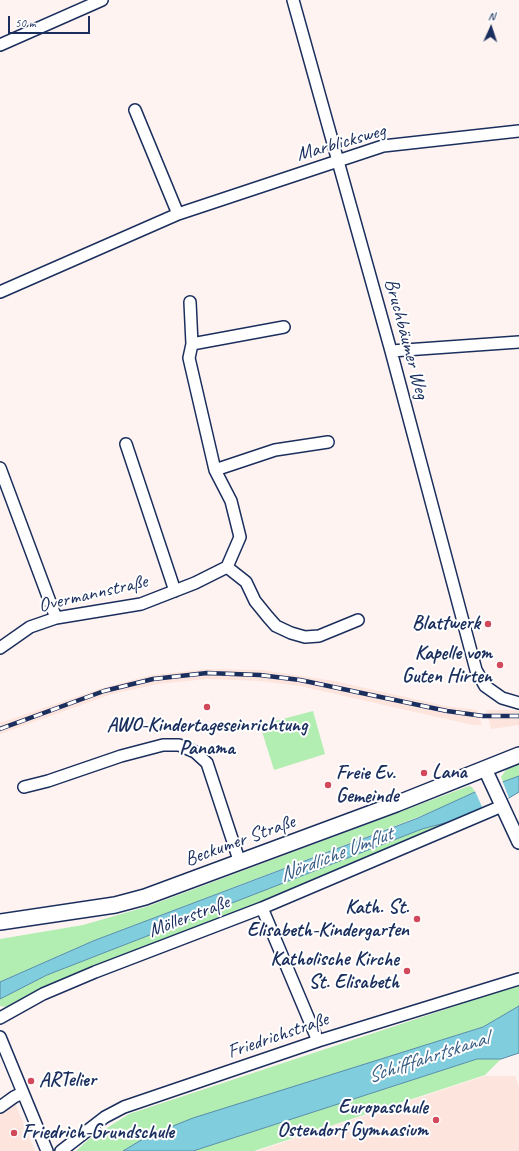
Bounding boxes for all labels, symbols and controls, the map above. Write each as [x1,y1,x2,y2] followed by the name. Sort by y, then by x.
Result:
[10,8,92,34] scale bar
[471,8,511,48] north arrow
[488,9,495,23] text: N
[15,15,35,31] text: 50 m
[294,119,388,167] street label: Marblicksweg
[378,276,434,402] street label: Bruchbäumer Weg
[36,570,150,618] street label: Overmannstraße
[412,612,480,636] place label: Blattwerk
[483,619,493,629] marker: Blattwerk
[402,642,492,689] place label: Kapelle vom Guten Hirten
[495,660,505,670] marker: Kapelle vom Guten Hirten
[202,702,212,712] marker: AWO-Kindertageseinrichtung Panama
[107,714,307,761] place label: AWO-Kindertageseinrichtung Panama
[432,761,467,785] place label: Lana
[336,762,398,809] place label: Freie Ev. Gemeinde
[419,768,429,778] marker: Lana
[323,780,333,790] marker: Freie Ev. Gemeinde
[182,810,298,872] street label: Beckumer Straße
[276,822,396,888] water label: Nördliche Umflut
[145,891,233,943] street label: Möllerstraße
[247,896,409,943] place label: Kath. St. Elisabeth-Kindergarten
[412,914,422,924] marker: Kath. St. Elisabeth-Kindergarten
[271,948,399,995] place label: Katholische Kirche St. Elisabeth
[402,966,412,976] marker: Katholische Kirche St. Elisabeth
[224,1008,332,1064] street label: Friedrichstraße
[364,1027,492,1089] water label: Schifffahrtskanal
[39,1069,96,1093] place label: ARTelier
[26,1076,36,1086] marker: ARTelier
[277,1096,428,1143] place label: Europaschule Ostendorf Gymnasium
[431,1115,441,1125] marker: Europaschule Ostendorf Gymnasium
[22,1121,174,1145] place label: Friedrich-Grundschule
[9,1128,19,1138] marker: Friedrich-Grundschule

